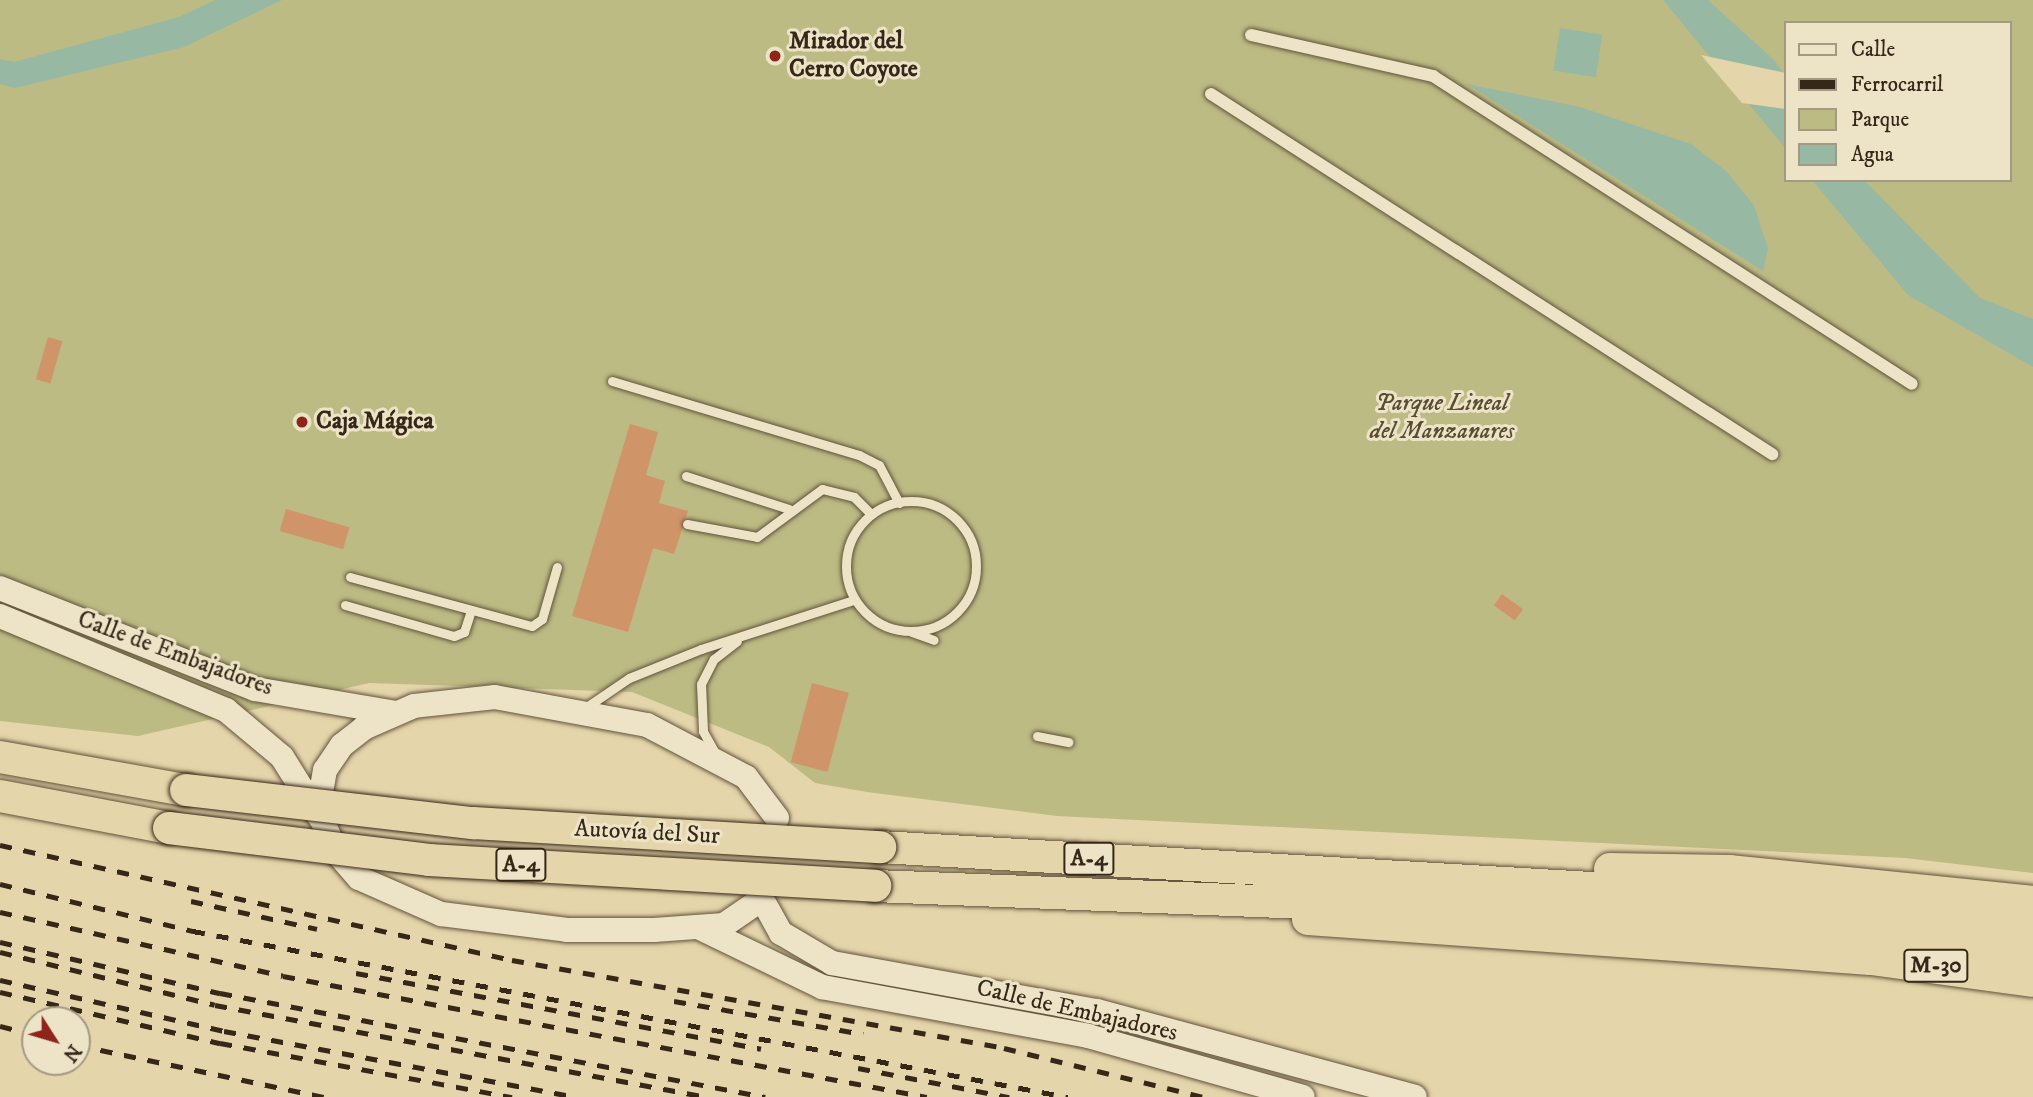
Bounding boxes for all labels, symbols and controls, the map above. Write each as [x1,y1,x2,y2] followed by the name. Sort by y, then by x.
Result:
[1784,21,2012,182] legend
[789,28,918,84] place label: Mirador del Cerro Coyote
[1851,37,1895,63] text: Calle
[767,48,783,64] marker: Mirador del Cerro Coyote
[1851,72,1943,98] text: Ferrocarril
[1851,107,1909,133] text: Parque
[1851,142,1894,168] text: Agua
[1370,390,1514,446] park label: Parque Lineal del Manzanares
[316,408,434,436] place label: Caja Mágica
[294,414,310,430] marker: Caja Mágica
[74,605,276,703] street label: Calle de Embajadores
[573,815,721,851] street label: Autovía del Sur
[1063,839,1115,878] road number: A-4
[495,846,547,884] road number: A-4
[1903,946,1969,986] road number: M-30
[974,974,1180,1048] street label: Calle de Embajadores
[21,1006,91,1076] north arrow
[58,1040,85,1066] text: N

